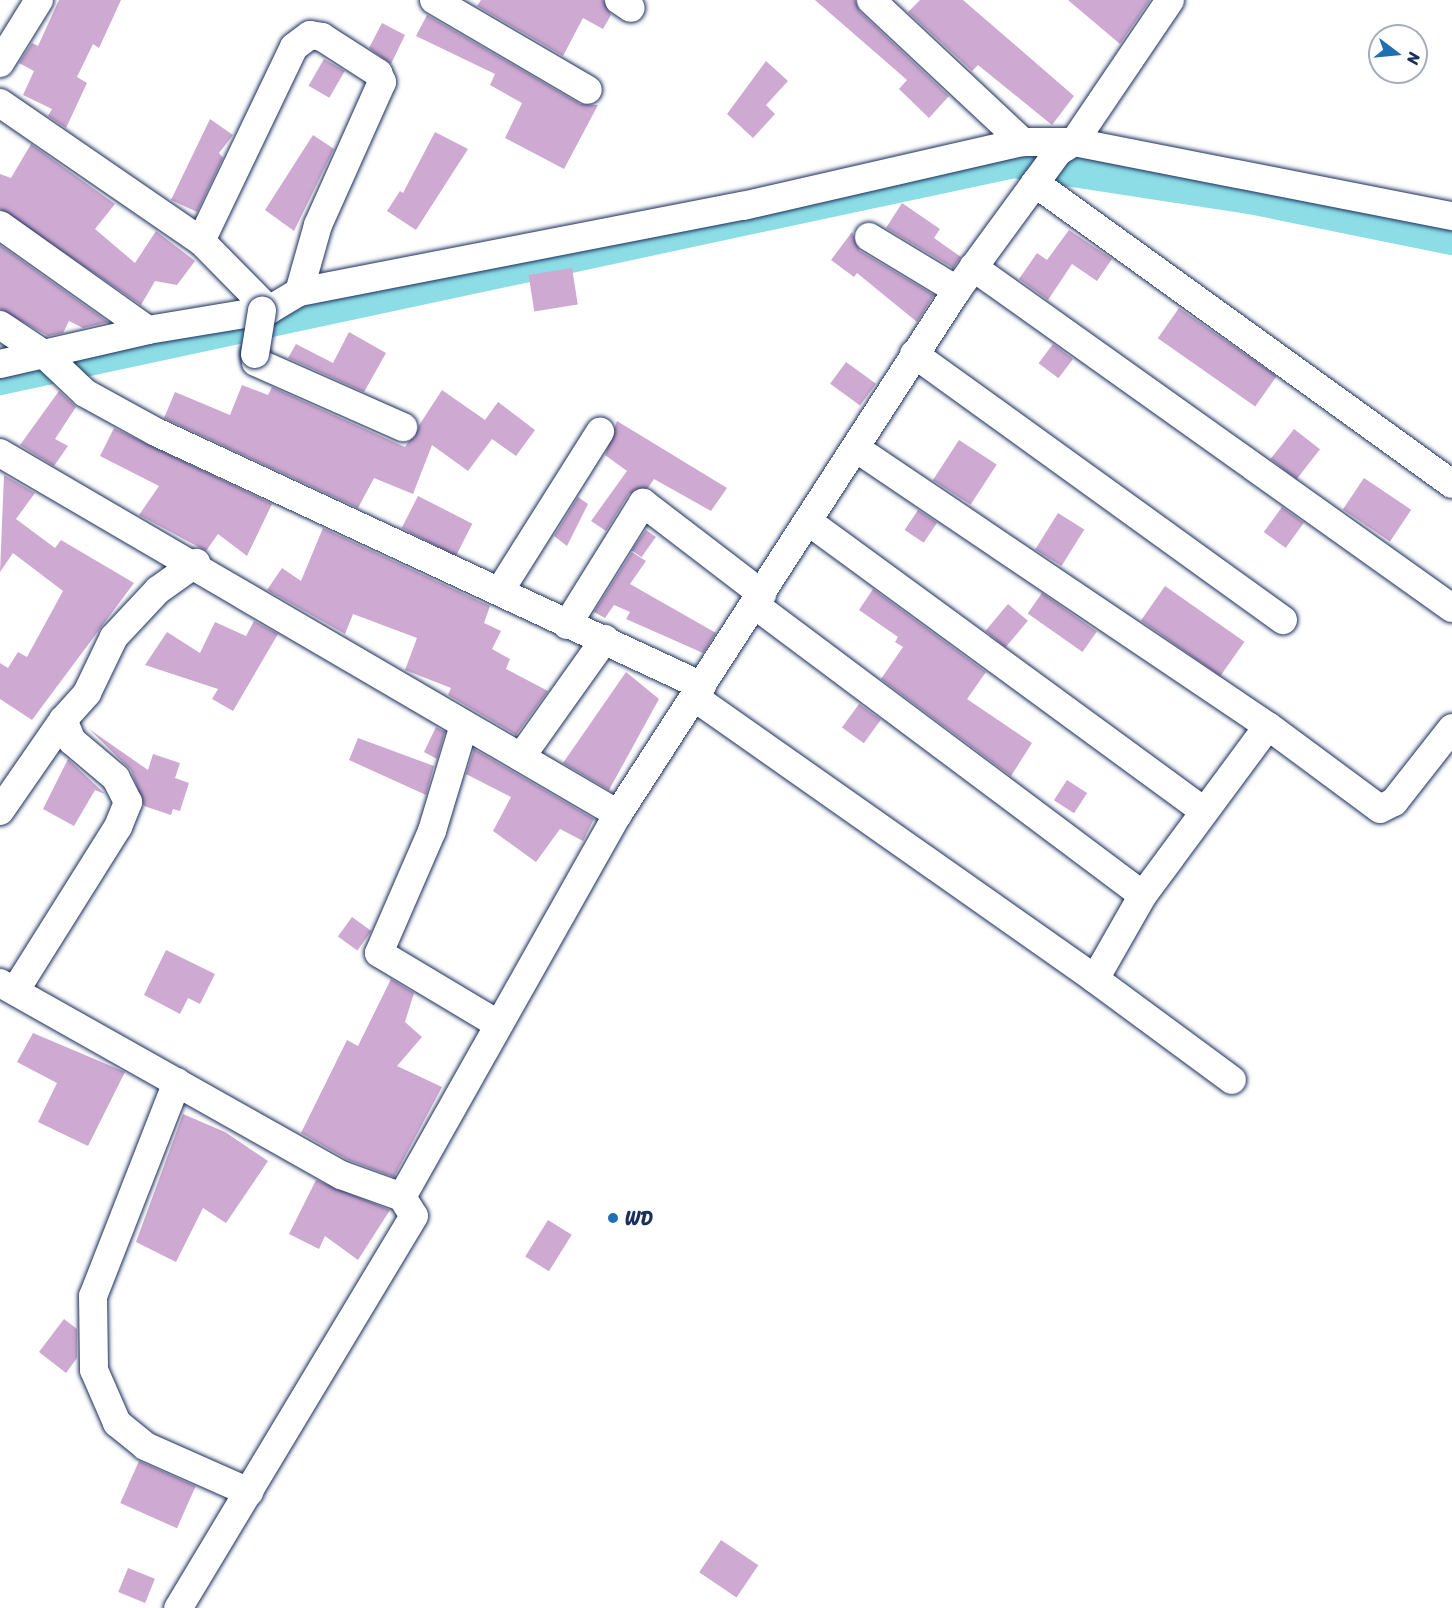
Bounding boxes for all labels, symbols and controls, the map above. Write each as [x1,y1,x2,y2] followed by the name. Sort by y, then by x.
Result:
[1368,24,1428,84] north arrow
[1398,49,1429,68] text: N
[625,1206,652,1230] place label: WD
[606,1211,620,1225] marker: WD

